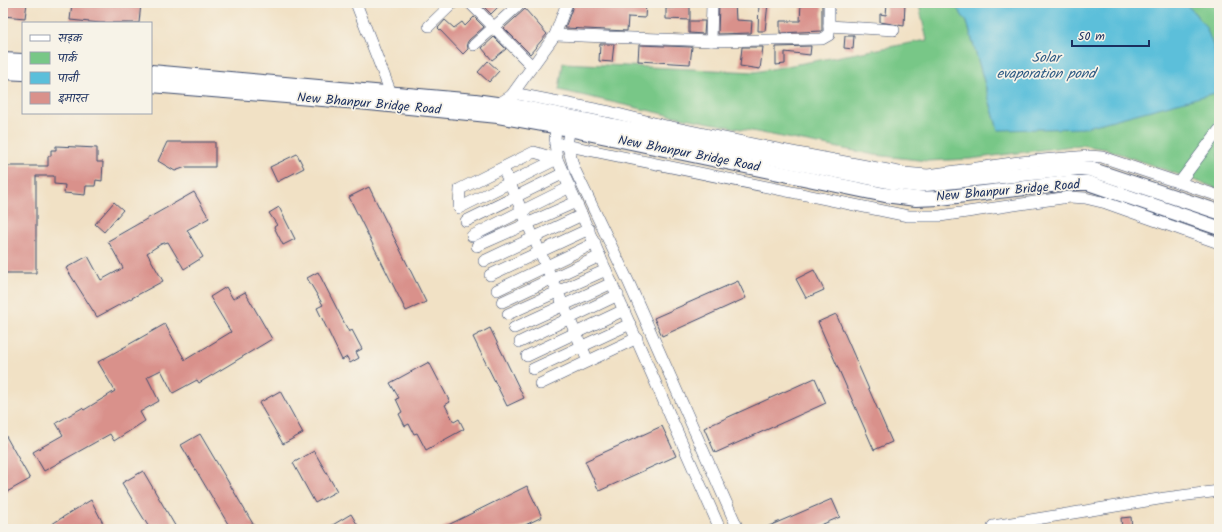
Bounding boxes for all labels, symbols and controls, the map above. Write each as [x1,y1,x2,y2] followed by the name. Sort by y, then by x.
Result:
[22,22,152,114] legend
[1072,22,1149,48] scale bar
[1078,27,1105,46] text: 50 m
[58,29,84,48] text: सड़क
[997,47,1098,85] water label: Solar evaporation pond
[57,49,79,68] text: पार्क
[57,69,81,88] text: पानी
[296,87,442,121] street label: New Bhanpur Bridge Road
[58,89,90,108] text: इमारत
[616,130,762,178] street label: New Bhanpur Bridge Road
[935,174,1081,208] street label: New Bhanpur Bridge Road

